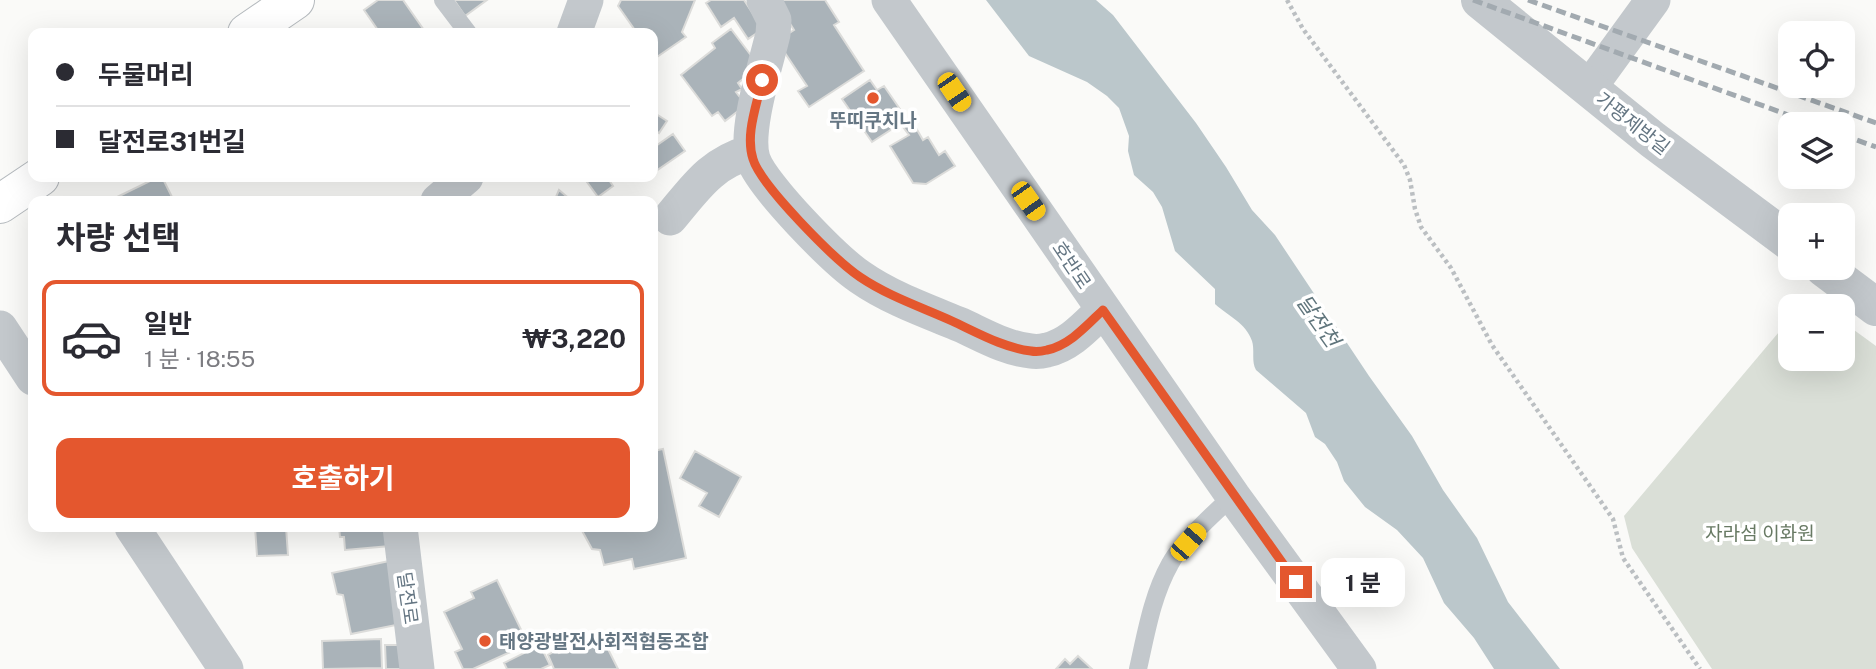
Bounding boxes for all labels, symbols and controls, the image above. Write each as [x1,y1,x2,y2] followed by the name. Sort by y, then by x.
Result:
[1778,21,1855,371] map controls
[1778,21,1855,98] button: locate
[98,59,194,90] text: 두물머리
[746,64,778,96] route start
[934,69,975,115] car
[1592,87,1674,159] street label: 가평제방길
[865,90,881,106] marker: 뚜띠쿠치나
[829,109,917,131] place label: 뚜띠쿠치나
[1778,112,1855,189] button: layers
[98,126,246,157] text: 달전로31번길
[1008,178,1049,224] car
[1778,203,1855,280] button: +
[56,219,181,256] text: 차량 선택
[1048,237,1096,293] street label: 호반로
[1292,290,1347,354] water label: 달전천
[1778,294,1855,371] button: −
[60,307,123,370] icon: car
[144,308,192,339] text: 일반
[522,323,626,354] text: ₩3,220
[144,345,255,372] text: 1 분 · 18:55
[56,438,630,518] button: 호출하기
[1167,519,1210,565] car
[1705,522,1815,544] park label: 자라섬 이화원
[1320,558,1404,606] callout: 1 분
[1280,566,1312,598] route end
[1345,569,1381,596] text: 1 분
[393,570,423,626] street label: 달전로
[499,630,709,652] place label: 태양광발전사회적협동조합
[477,633,493,649] marker: 태양광발전사회적협동조합

